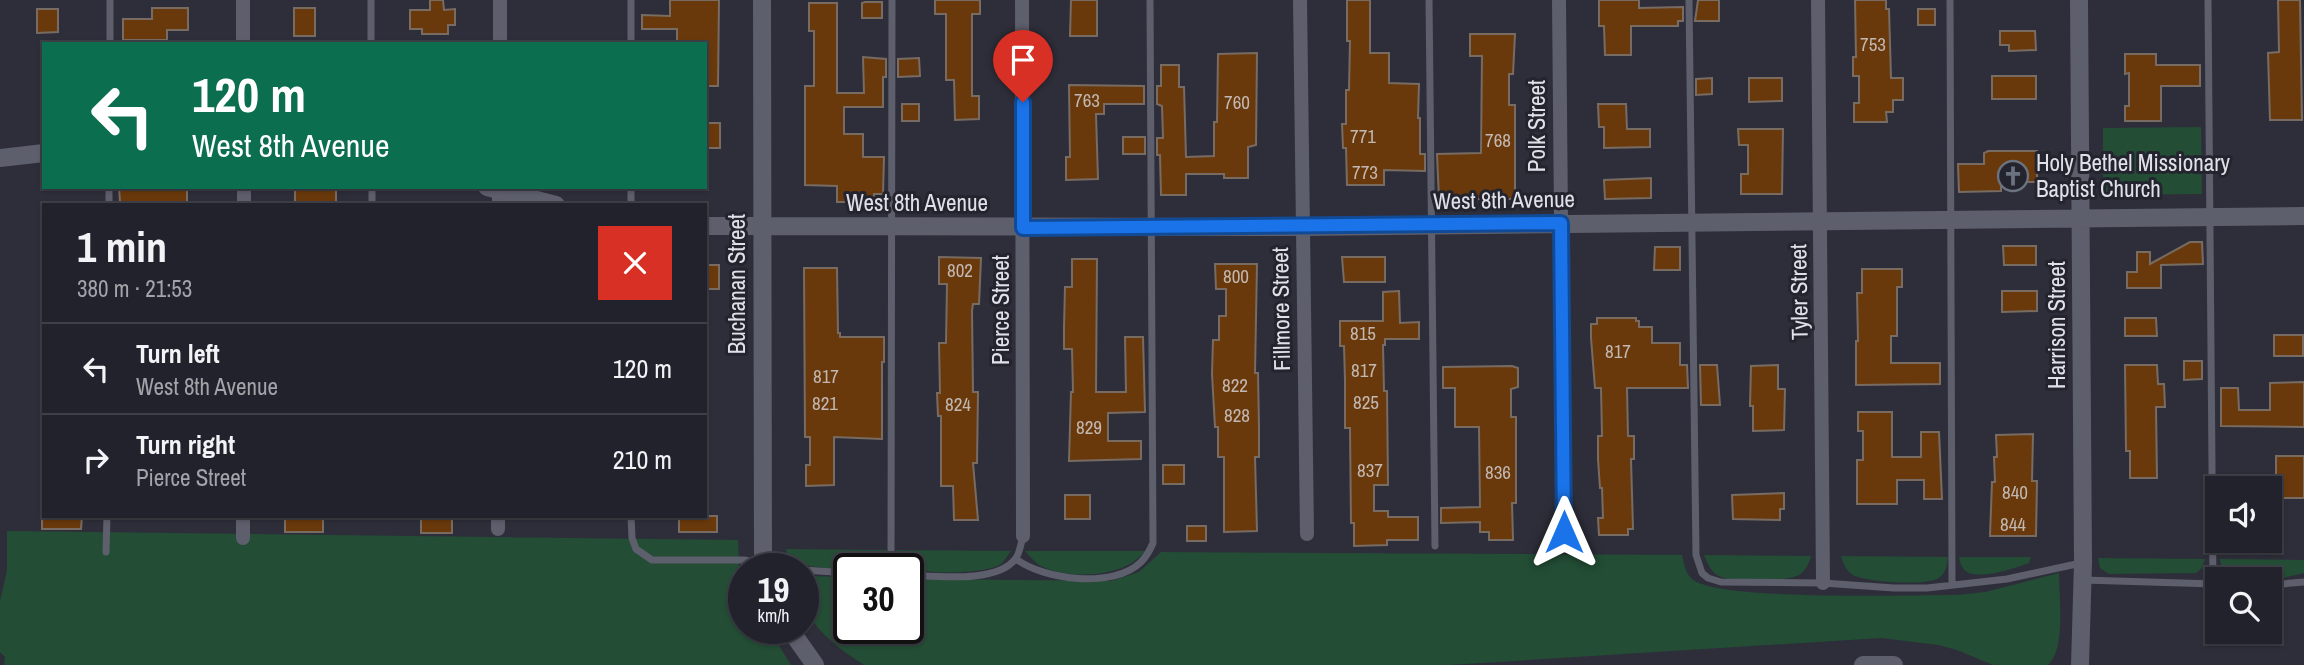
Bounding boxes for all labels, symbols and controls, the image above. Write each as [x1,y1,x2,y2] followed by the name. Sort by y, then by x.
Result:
[993,30,1053,102] pin
[1860,31,1886,57] house number: 753
[1004,41,1042,79] icon: arrive
[192,61,306,127] text: 120 m
[77,70,168,161] icon: left
[1521,80,1552,172] street label: Polk Street
[1074,87,1100,113] house number: 763
[1224,89,1250,115] house number: 760
[1350,123,1376,149] house number: 771
[192,124,390,167] text: West 8th Avenue
[1485,127,1511,153] house number: 768
[2036,147,2230,204] place label: Holy Bethel Missionary Baptist Church
[1352,159,1378,185] house number: 773
[1996,159,2030,193] church icon: Holy Bethel Missionary Baptist Church
[1433,183,1575,216] street label: West 8th Avenue
[846,187,988,218] street label: West 8th Avenue
[721,214,752,354] street label: Buchanan Street
[77,219,167,275] text: 1 min
[598,226,672,300] button: close
[1782,244,1815,340] street label: Tyler Street
[1264,247,1297,371] street label: Fillmore Street
[985,255,1016,365] street label: Pierce Street
[947,257,973,283] house number: 802
[2041,261,2072,389] street label: Harrison Street
[1223,263,1249,289] house number: 800
[77,273,192,304] text: 380 m · 21:53
[1350,320,1376,346] house number: 815
[136,336,220,371] text: Turn left
[1605,338,1631,364] house number: 817
[77,350,115,388] icon: left
[613,351,672,386] text: 120 m
[1351,357,1377,383] house number: 817
[813,363,839,389] house number: 817
[136,371,278,402] text: West 8th Avenue
[1222,372,1248,398] house number: 822
[1353,389,1379,415] house number: 825
[812,390,838,416] house number: 821
[945,391,971,417] house number: 824
[1224,402,1250,428] house number: 828
[1076,414,1102,440] house number: 829
[136,427,235,462] text: Turn right
[77,441,115,479] icon: right
[613,442,672,477] text: 210 m
[1357,457,1383,483] house number: 837
[1485,459,1511,485] house number: 836
[136,462,246,493] text: Pierce Street
[2205,476,2282,644] map controls
[2205,476,2282,553] button: sound
[2002,479,2028,505] house number: 840
[1527,495,1601,569] position arrow
[2000,511,2026,537] house number: 844
[833,553,924,644] speed limit sign: 30
[758,566,789,613] text: 19
[2205,567,2282,644] button: search
[758,603,790,628] text: km/h

